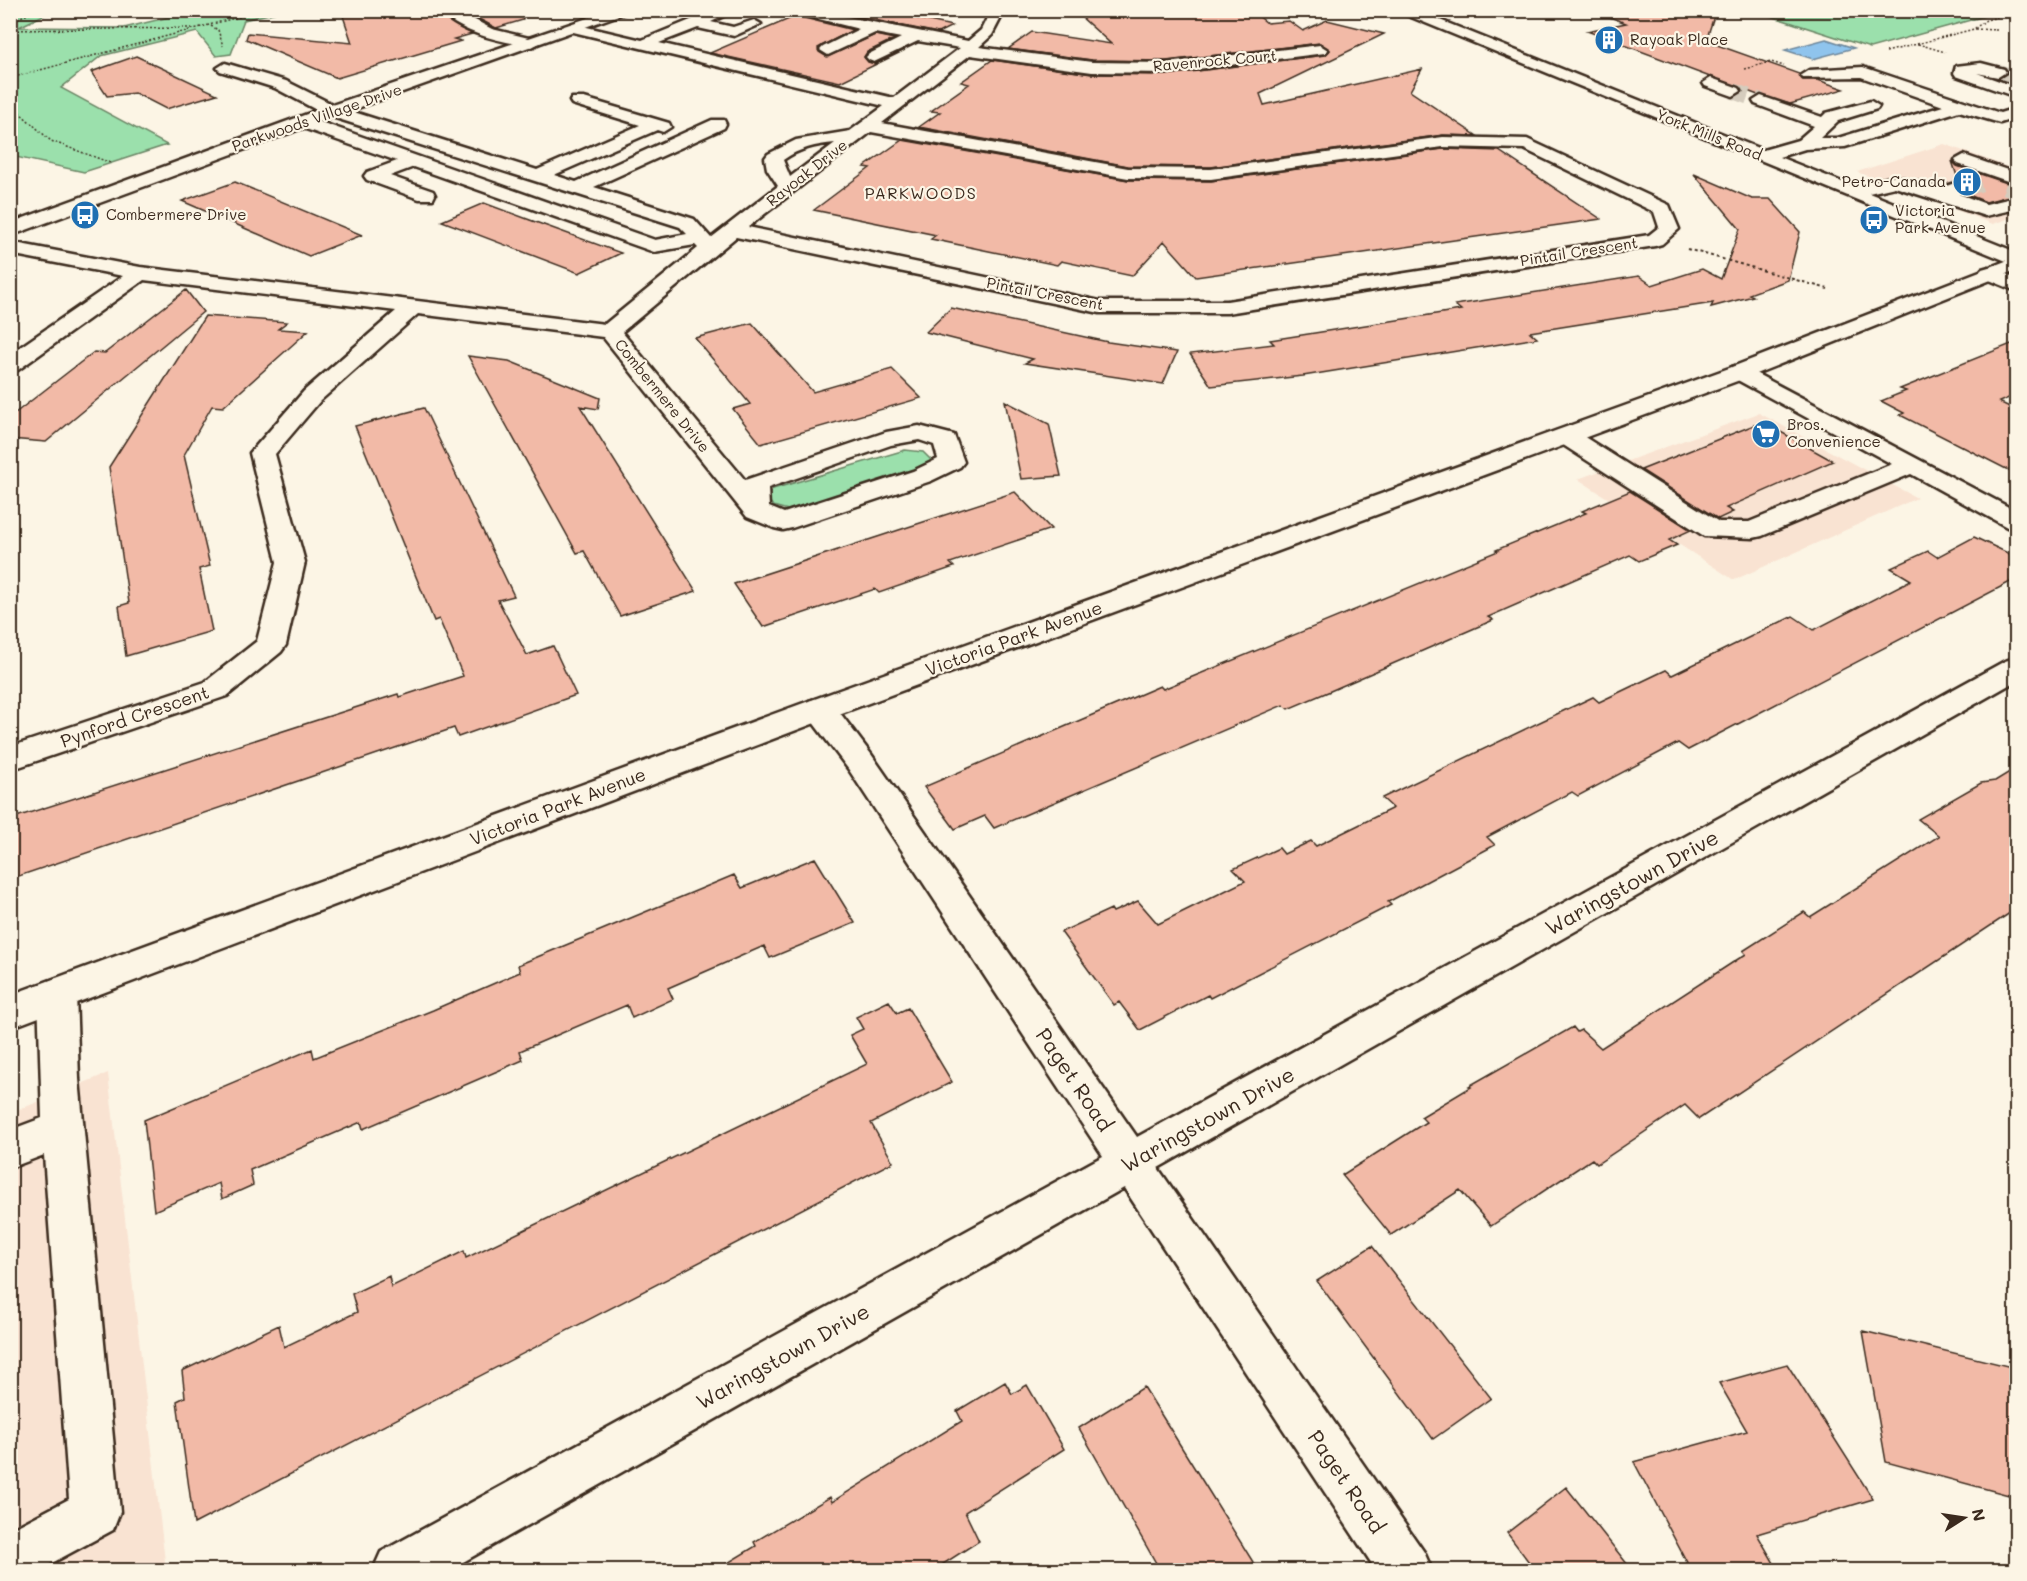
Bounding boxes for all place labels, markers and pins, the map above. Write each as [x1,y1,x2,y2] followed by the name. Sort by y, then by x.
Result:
[1593,24,1625,56] building icon: Rayoak Place
[1630,29,1728,49] place label: Rayoak Place
[1951,166,1983,198] building icon: Petro-Canada
[1842,171,1946,191] place label: Petro-Canada
[69,199,101,231] bus stop icon: Combermere Drive
[1895,200,1986,237] place label: Victoria Park Avenue
[106,204,246,224] place label: Combermere Drive
[1858,204,1890,236] bus stop icon: Victoria Park Avenue
[1787,414,1881,451] place label: Bros. Convenience
[1750,418,1782,450] supermarket icon: Bros. Convenience

